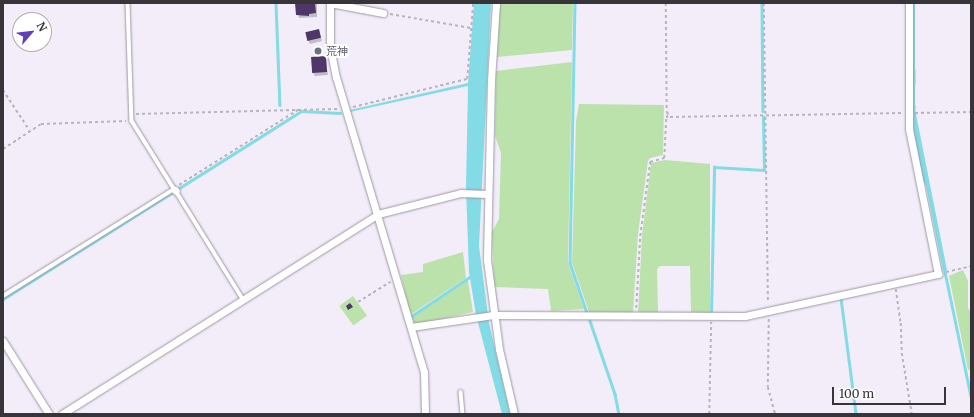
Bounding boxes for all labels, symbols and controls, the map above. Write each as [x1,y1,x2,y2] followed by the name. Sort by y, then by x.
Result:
[12,12,52,52] north arrow
[33,20,50,34] text: N
[326,44,348,58] place label: 荒神
[313,46,323,56] marker: 荒神
[834,379,948,405] scale bar
[839,386,874,401] text: 100 m

